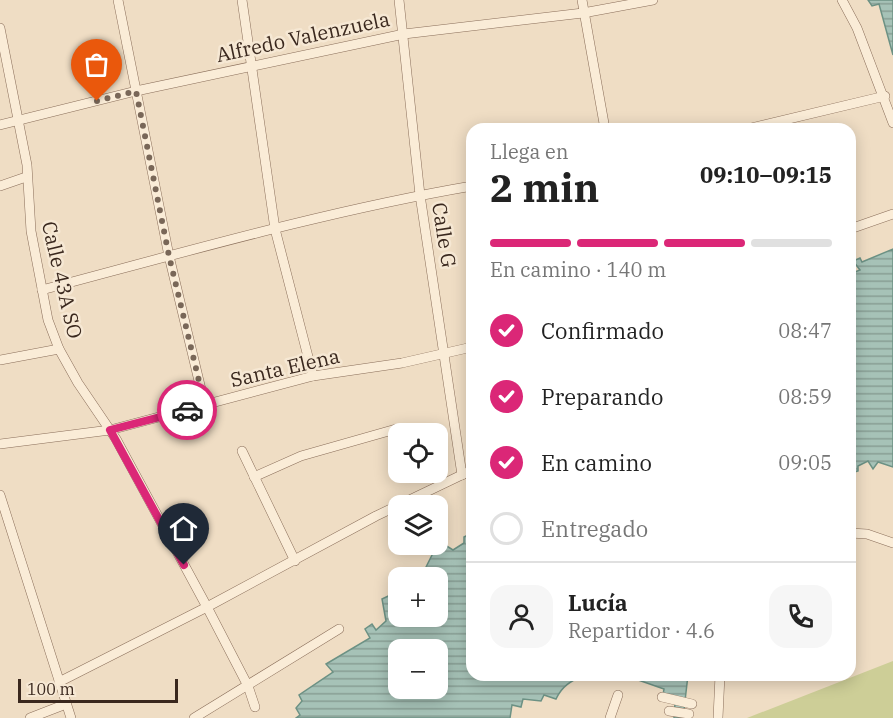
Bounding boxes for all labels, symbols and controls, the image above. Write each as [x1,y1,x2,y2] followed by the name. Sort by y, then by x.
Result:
[214,5,392,68] street label: Alfredo Valenzuela
[71,39,122,101] pin
[80,48,113,81] icon: bag
[490,138,568,165] text: Llega en
[700,160,832,189] text: 09:10–09:15
[490,162,599,213] text: 2 min
[426,200,463,269] street label: Calle G
[36,219,89,341] street label: Calle 43A SO
[490,256,666,283] text: En camino · 140 m
[490,314,523,347] icon: check
[541,316,664,345] text: Confirmado
[778,317,832,344] text: 08:47
[228,342,342,393] street label: Santa Elena
[157,380,217,440] courier
[490,380,523,413] icon: check
[541,382,663,411] text: Preparando
[778,383,832,410] text: 08:59
[171,394,204,427] icon: car
[388,423,448,699] map controls
[388,423,448,483] button: locate
[490,446,523,479] icon: check
[541,448,652,477] text: En camino
[778,449,832,476] text: 09:05
[388,495,448,555] button: layers
[158,503,209,565] pin
[167,512,200,545] icon: home
[541,514,648,543] text: Entregado
[388,567,448,627] button: +
[490,585,553,648] button: person
[769,585,832,648] button: phone
[568,588,628,617] text: Lucía
[568,617,715,644] text: Repartidor · 4.6
[388,639,448,699] button: −
[18,676,178,704] scale bar
[27,679,75,699] text: 100 m

